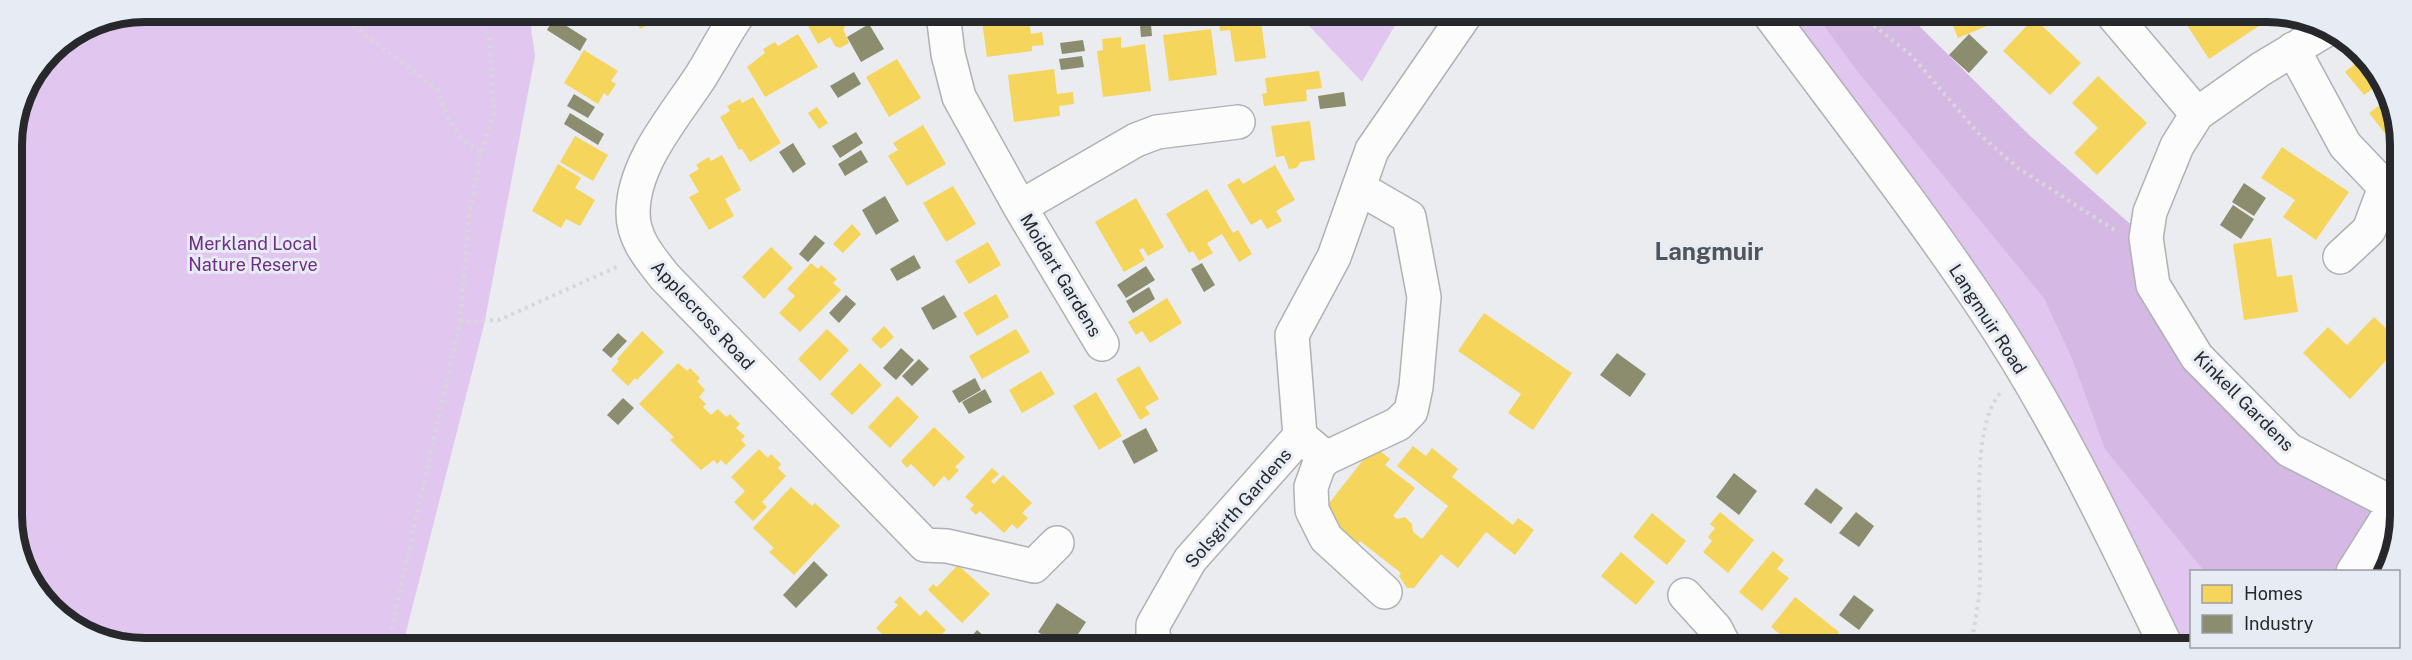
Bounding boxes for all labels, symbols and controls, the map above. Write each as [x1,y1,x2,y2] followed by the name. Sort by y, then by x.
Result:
[1016,210,1106,340] street label: Moidart Gardens
[188,233,318,275] park label: Merkland Local Nature Reserve
[1655,237,1764,265] district label: Langmuir
[647,256,759,374] street label: Applecross Road
[1945,260,2031,378] street label: Langmuir Road
[2190,347,2298,455] street label: Kinkell Gardens
[1180,444,1296,572] street label: Solsgirth Gardens
[2190,570,2400,648] legend
[2244,583,2303,604] text: Homes
[2244,613,2314,634] text: Industry

